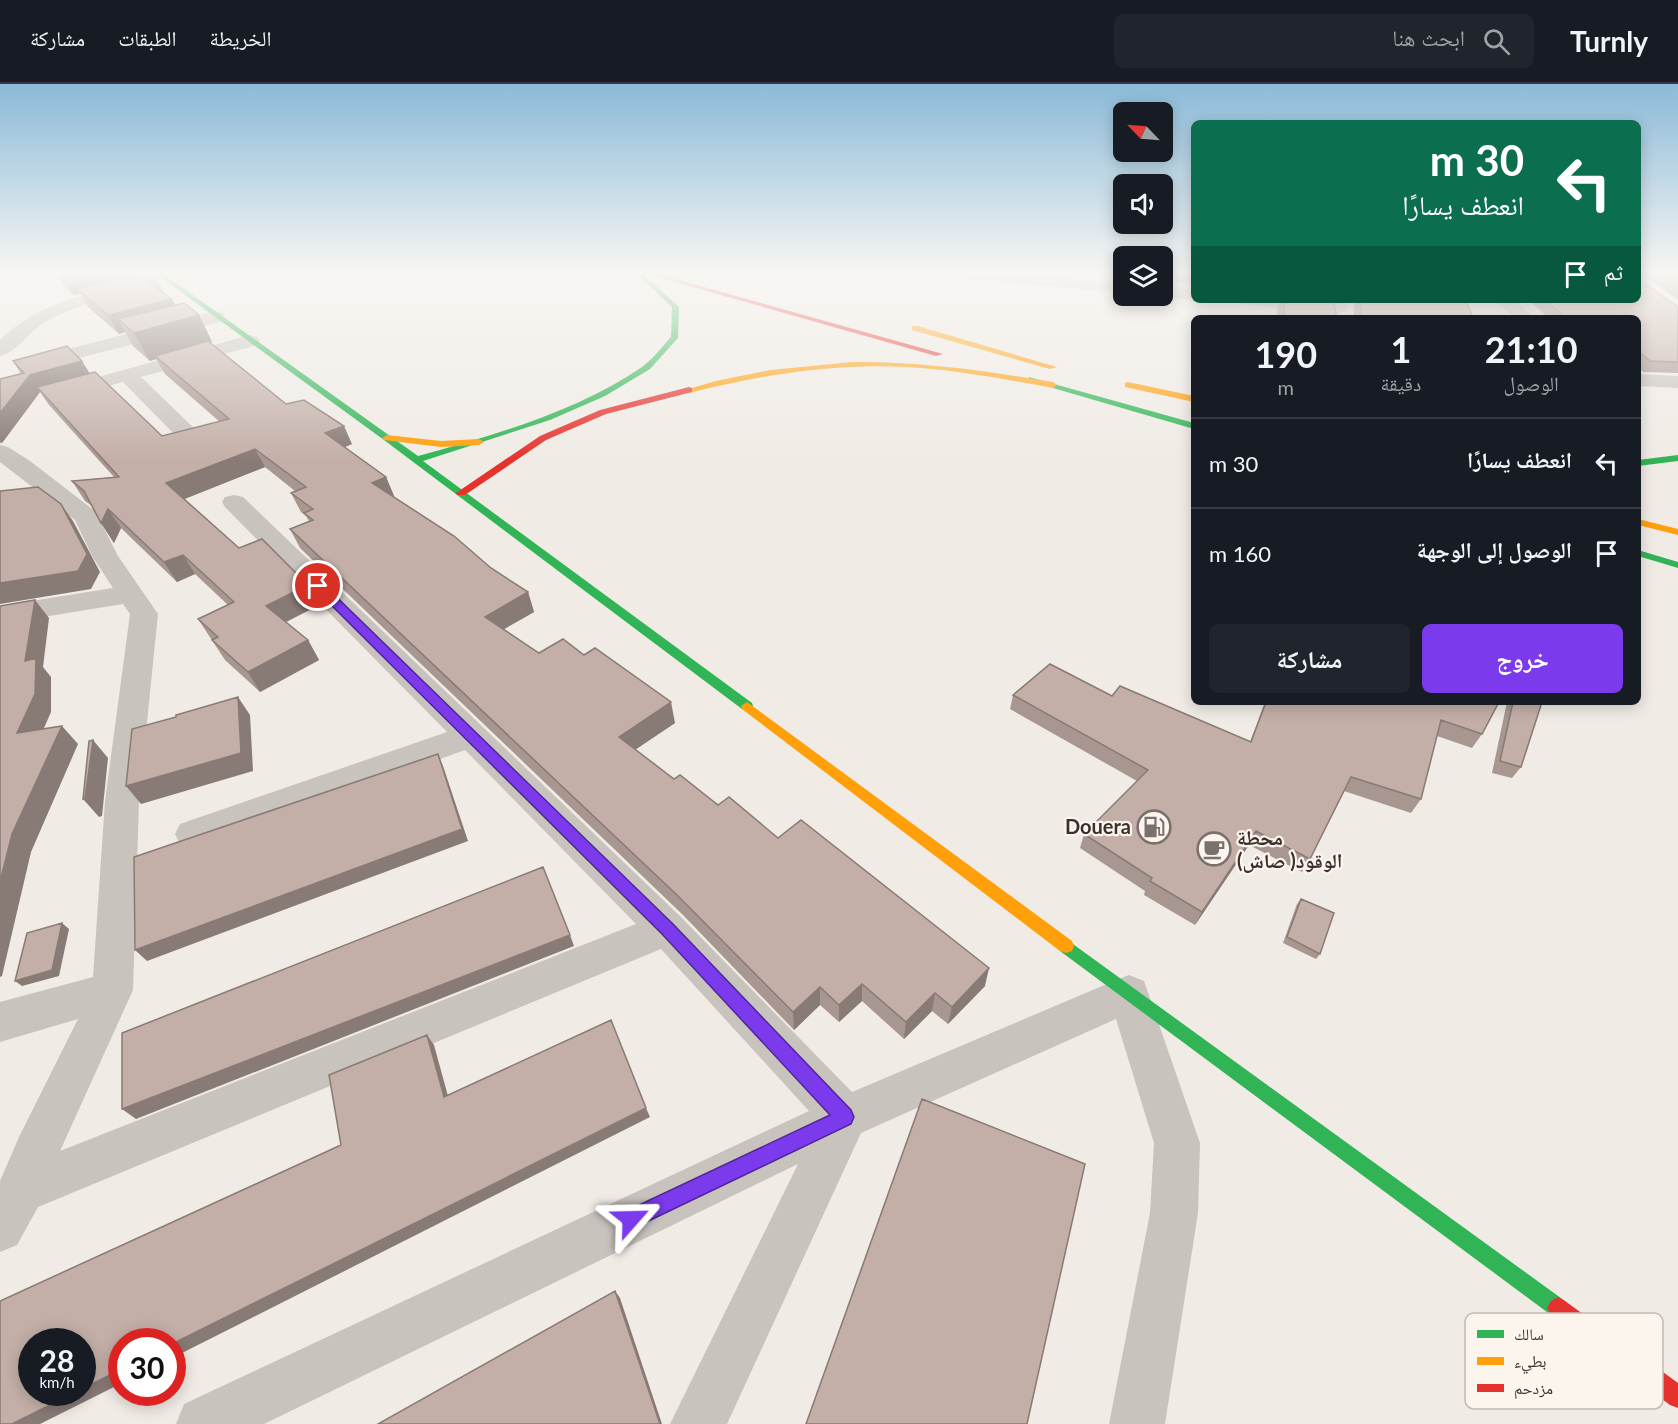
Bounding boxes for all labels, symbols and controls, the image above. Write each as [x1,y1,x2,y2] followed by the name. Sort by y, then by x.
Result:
[1114,14,1534,68] search box
[1392,24,1465,51] text: ابحث هنا
[1570,24,1648,58] text: Turnly
[30,25,85,50] text: مشاركة
[118,25,177,50] text: الطبقات
[210,25,271,50] text: الخريطة
[1480,25,1513,58] icon: search
[1113,102,1173,162] north arrow
[1113,102,1173,306] map controls
[1430,135,1524,185] text: 30 m
[1545,144,1623,222] icon: left
[1113,174,1173,234] button: sound
[1402,188,1524,221] text: انعطف يسارًا
[1113,246,1173,306] button: layers
[1559,258,1592,291] icon: arrive
[1604,258,1623,285] text: ثم
[1390,327,1411,371] text: 1
[1485,327,1578,371] text: 21:10
[1254,332,1317,376] text: 190
[1381,371,1421,395] text: دقيقة
[1503,371,1559,395] text: الوصول
[1278,375,1294,399] text: m
[1467,446,1572,473] text: انعطف يسارًا
[1590,447,1623,480] icon: left
[1209,450,1258,477] text: 30 m
[1417,536,1572,563] text: الوصول إلى الوجهة
[1590,537,1623,570] icon: arrive
[1209,540,1271,567] text: 160 m
[292,560,343,611] pin
[301,569,334,602] icon: arrive
[1209,624,1410,693] button: مشاركة
[1422,624,1623,693] button: خروج
[1136,809,1172,845] fuel station icon: Douera
[1065,814,1131,838] place label: Douera
[1237,825,1343,873] place label: محطة الوقود( صاش)
[1196,831,1232,867] cafe icon: محطة الوقود( صاش)
[599,1187,663,1251] position arrow
[1465,1313,1663,1409] legend
[1514,1324,1544,1343] text: سالك
[108,1328,186,1406] speed limit sign: 30
[40,1342,74,1378] text: 28
[1514,1351,1546,1374] text: بطيء
[39,1373,75,1391] text: km/h
[1514,1378,1553,1399] text: مزدحم

